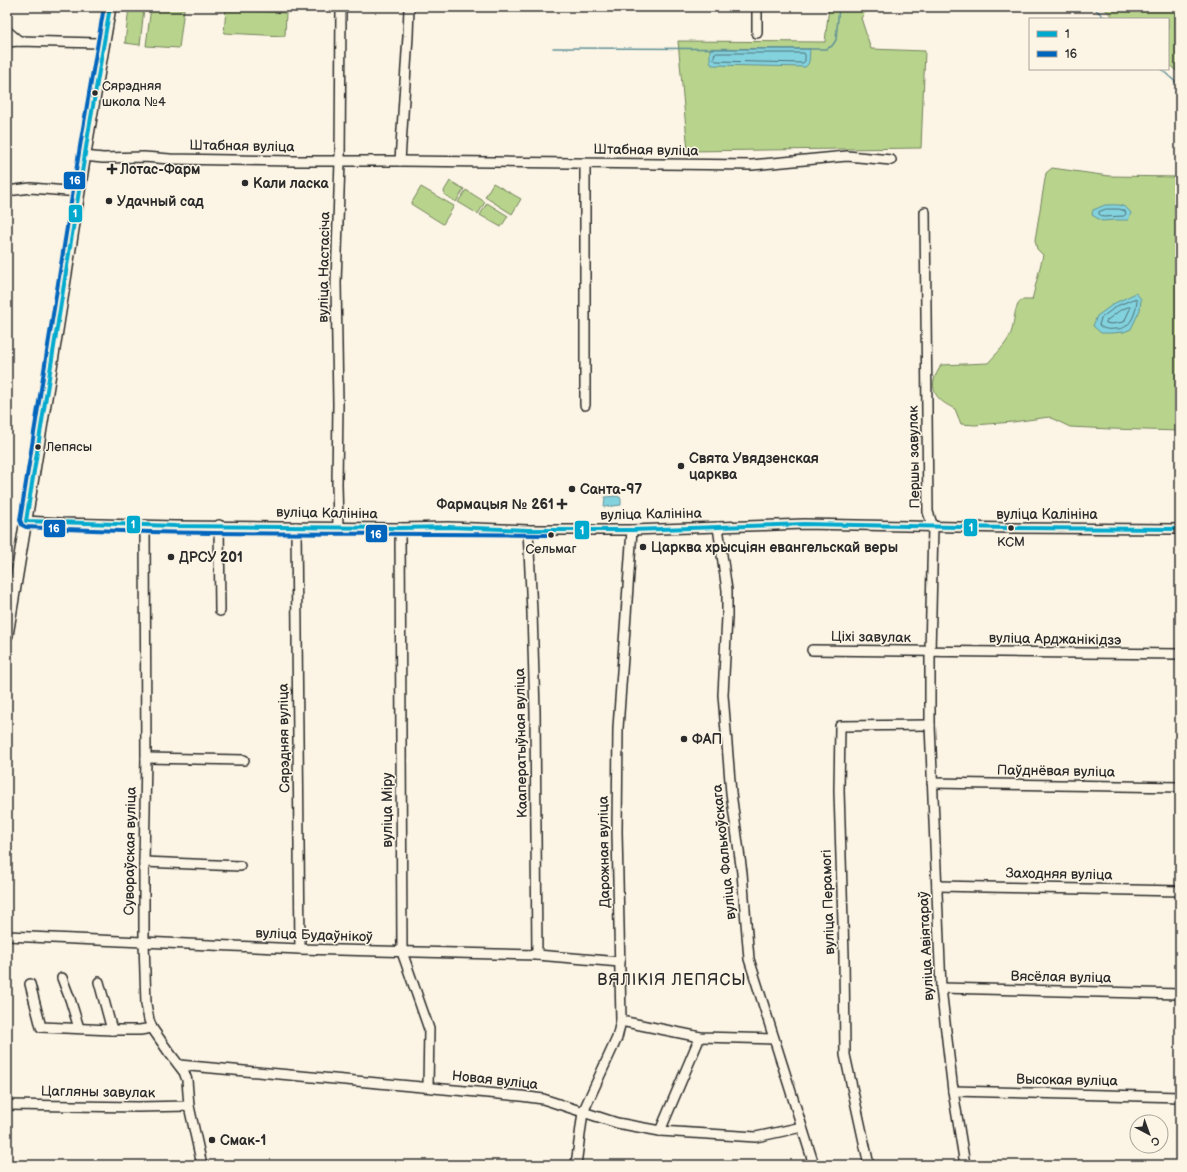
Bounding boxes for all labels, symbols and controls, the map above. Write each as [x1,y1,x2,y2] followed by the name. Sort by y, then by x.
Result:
[1029,18,1169,70] legend
[1065,27,1070,42] text: 1
[1065,47,1077,62] text: 16
[102,78,166,110] place label: Сярэдняя школа №4
[90,88,100,98] marker: Сярэдняя школа №4
[189,137,295,155] street label: Штабная вуліца
[593,141,699,159] street label: Штабная вуліца
[119,161,200,178] place label: Лотас-Фарм
[107,164,117,174] marker: Лотас-Фарм
[63,171,86,190] line badge: 16
[69,174,81,187] text: 16
[253,175,329,192] place label: Кали ласка
[240,178,250,188] marker: Кали ласка
[117,193,204,210] place label: Удачный сад
[104,196,114,206] marker: Удачный сад
[68,204,83,223] line badge: 1
[73,207,77,220] text: 1
[315,210,333,323] street label: вуліца Настасіча
[905,405,923,509] street label: Першы завулак
[45,439,92,455] place label: Лепясы
[33,442,43,452] marker: Лепясы
[689,450,819,483] place label: Свята Увядзенская царква
[676,461,686,471] marker: Свята Увядзенская царква
[580,481,642,498] place label: Санта-97
[567,484,577,494] marker: Санта-97
[436,496,554,513] place label: Фармацыя № 261
[557,499,567,509] marker: Фармацыя № 261
[276,504,379,522] street label: вуліца Калініна
[600,505,703,523] street label: вуліца Калініна
[996,506,1099,523] street label: вуліца Калініна
[126,515,141,534] line badge: 1
[131,518,135,531] text: 1
[963,518,978,537] line badge: 1
[43,519,66,538] line badge: 16
[574,520,590,540] line badge: 1
[969,521,973,534] text: 1
[48,522,60,535] text: 16
[1006,523,1016,533] marker: КСМ
[365,524,388,543] line badge: 16
[580,524,584,537] text: 1
[370,528,382,541] text: 16
[546,530,556,540] marker: Сельмаг
[997,534,1025,550] place label: КСМ
[651,539,898,556] place label: Царква хрысціян евангельскай веры
[525,541,577,557] place label: Сельмаг
[638,542,648,552] marker: Царква хрысціян евангельскай веры
[179,549,243,566] place label: ДРСУ 201
[166,552,176,562] marker: ДРСУ 201
[831,628,912,646] street label: Ціхі завулак
[989,629,1121,649] street label: вуліца Арджанікідзэ
[511,667,531,818] street label: Кааператыўная вуліца
[275,682,293,793] street label: Сярэдняя вуліца
[692,731,722,748] place label: ФАП
[679,734,689,744] marker: ФАП
[997,761,1116,781] street label: Паўднёвая вуліца
[379,772,396,847] street label: вуліца Міру
[708,783,740,921] street label: вуліца Фалькоўскага
[120,786,140,916] street label: Сувораўская вуліца
[595,795,613,908] street label: Дарожная вуліца
[818,849,838,955] street label: вуліца Перамогі
[1005,865,1113,883] street label: Заходняя вуліца
[915,890,937,1001] street label: вуліца Авіятараў
[255,924,373,946] street label: вуліца Будаўнікоў
[1011,968,1112,986] street label: Вясёлая вуліца
[597,971,747,990] district label: ВЯЛІКІЯ ЛЕПЯСЫ
[451,1067,540,1093] street label: Новая вуліца
[1016,1071,1119,1089] street label: Высокая вуліца
[41,1083,156,1102] street label: Цагляны завулак
[1129,1114,1169,1154] north arrow
[220,1132,266,1149] place label: Смак-1
[1148,1134,1162,1149] text: С
[207,1135,217,1145] marker: Смак-1

